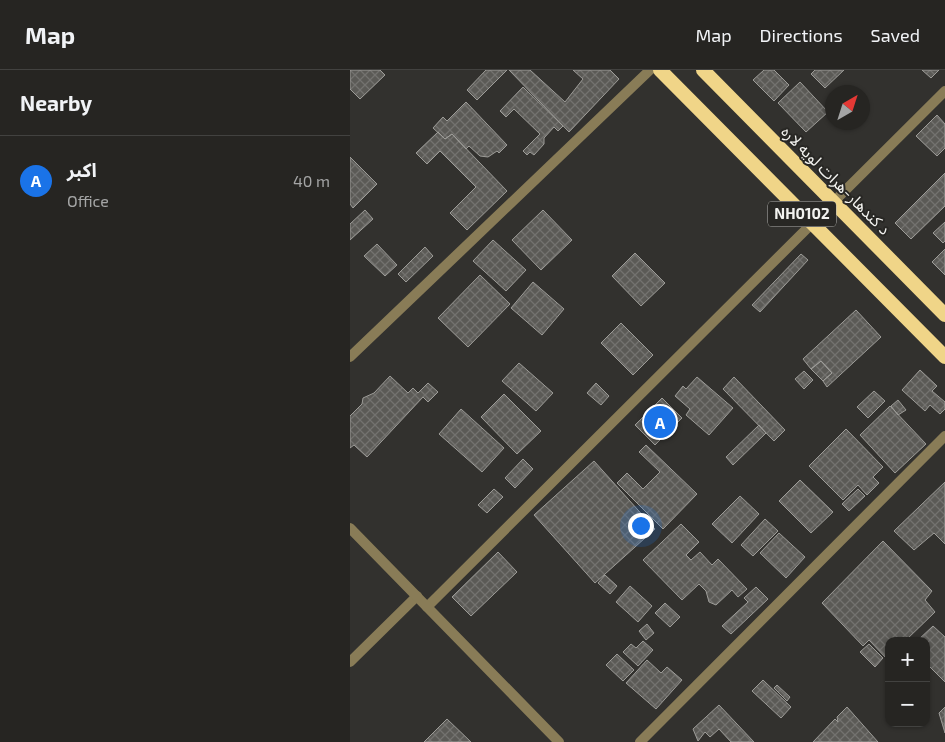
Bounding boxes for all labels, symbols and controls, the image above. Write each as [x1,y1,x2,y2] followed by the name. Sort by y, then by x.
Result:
[25,20,75,49] text: Map
[695,24,732,46] text: Map
[760,24,843,46] text: Directions
[871,24,920,46] text: Saved
[825,85,870,130] north arrow
[20,90,92,115] text: Nearby
[777,121,895,239] street label: د کندهار-هرات لويه لاره
[67,158,97,181] text: اکبر
[31,171,41,190] text: A
[293,171,330,190] text: 40 m
[67,191,109,210] text: Office
[768,202,836,226] road number: NH0102
[644,403,676,441] pin: A
[628,513,654,539] your location
[885,637,930,727] map controls
[885,637,930,682] button: +
[885,682,930,727] button: −

